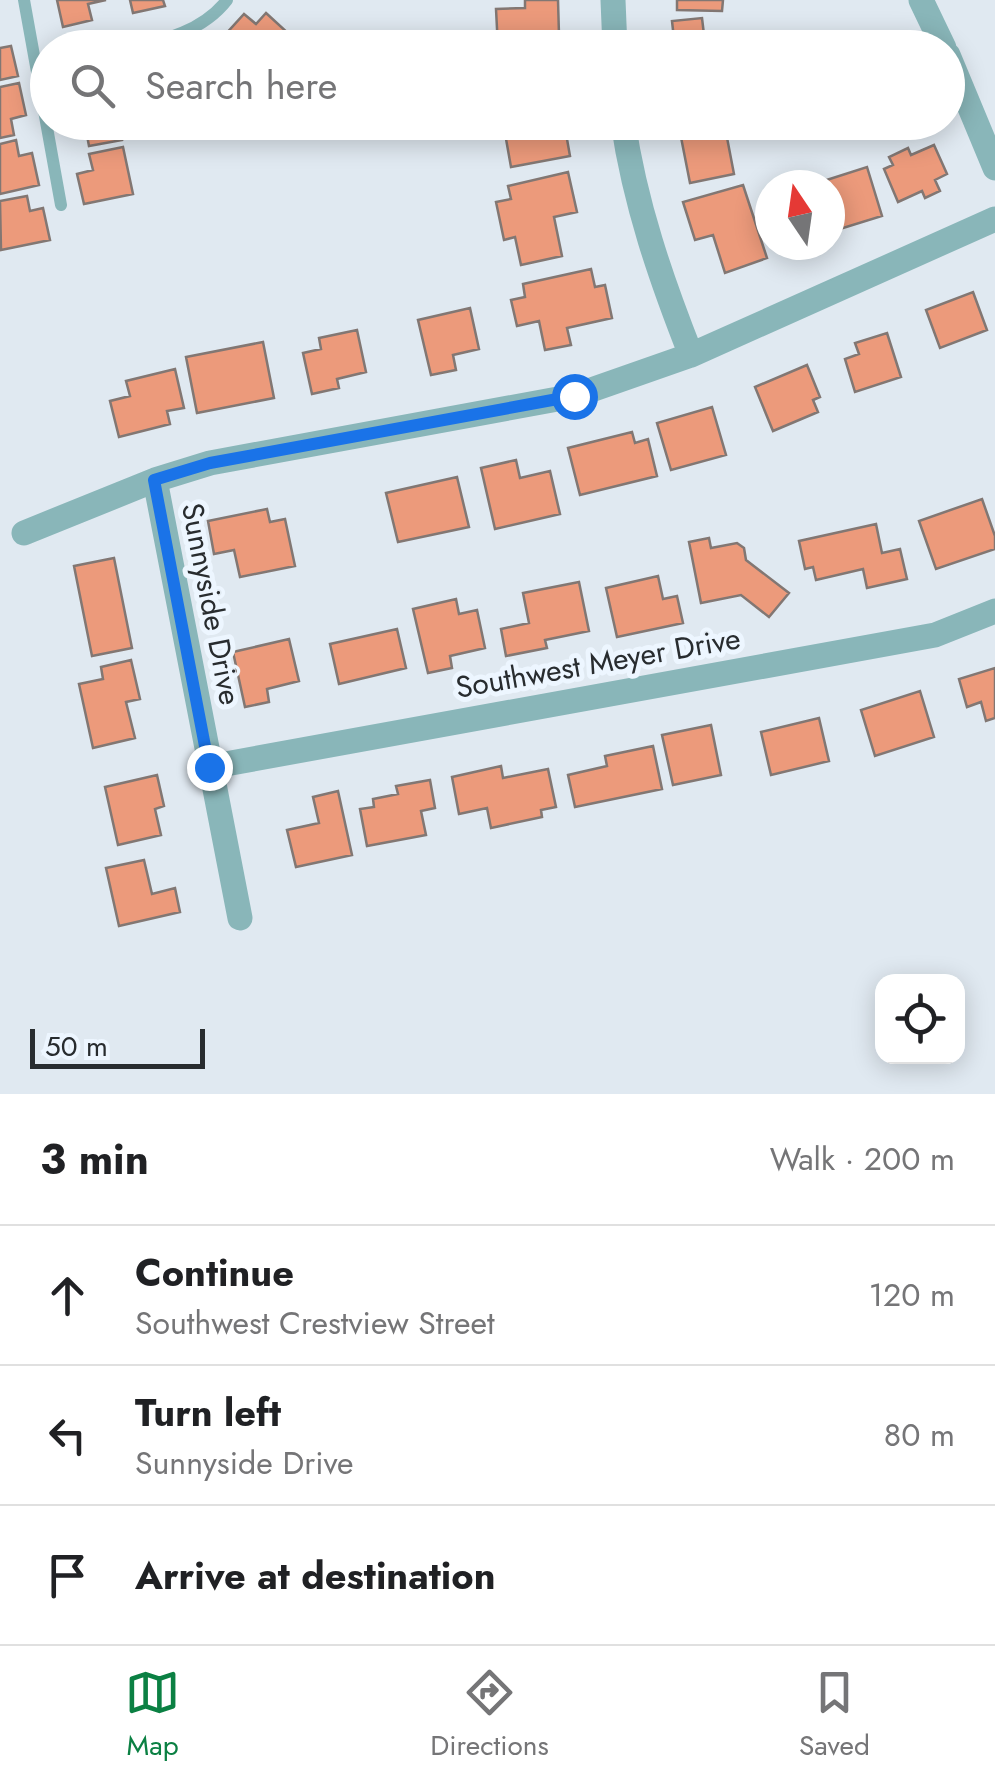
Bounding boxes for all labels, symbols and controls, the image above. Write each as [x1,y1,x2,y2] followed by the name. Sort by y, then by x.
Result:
[30,30,965,140] search box
[65,58,120,113] icon: search
[145,58,337,113] text: Search here
[755,170,845,260] north arrow
[552,374,598,420] route start
[171,499,252,709] street label: Sunnyside Drive
[452,616,744,709] street label: Southwest Meyer Drive
[187,745,233,791] route end
[875,974,965,1064] map controls
[875,974,965,1064] button: locate
[30,1024,205,1068] scale bar
[45,1026,108,1067] text: 50 m
[40,1129,149,1190] text: 3 min
[770,1136,955,1182] text: Walk · 200 m
[135,1245,294,1300] text: Continue
[40,1268,95,1323] icon: ahead
[869,1272,955,1318] text: 120 m
[135,1300,495,1346] text: Southwest Crestview Street
[135,1385,281,1440] text: Turn left
[40,1408,95,1463] icon: left
[884,1412,955,1458] text: 80 m
[135,1440,354,1486] text: Sunnyside Drive
[40,1548,95,1603] icon: arrive
[135,1548,496,1603] text: Arrive at destination
[125,1665,180,1766] tab: Map
[430,1665,549,1766] tab: Directions
[799,1665,870,1766] tab: Saved

